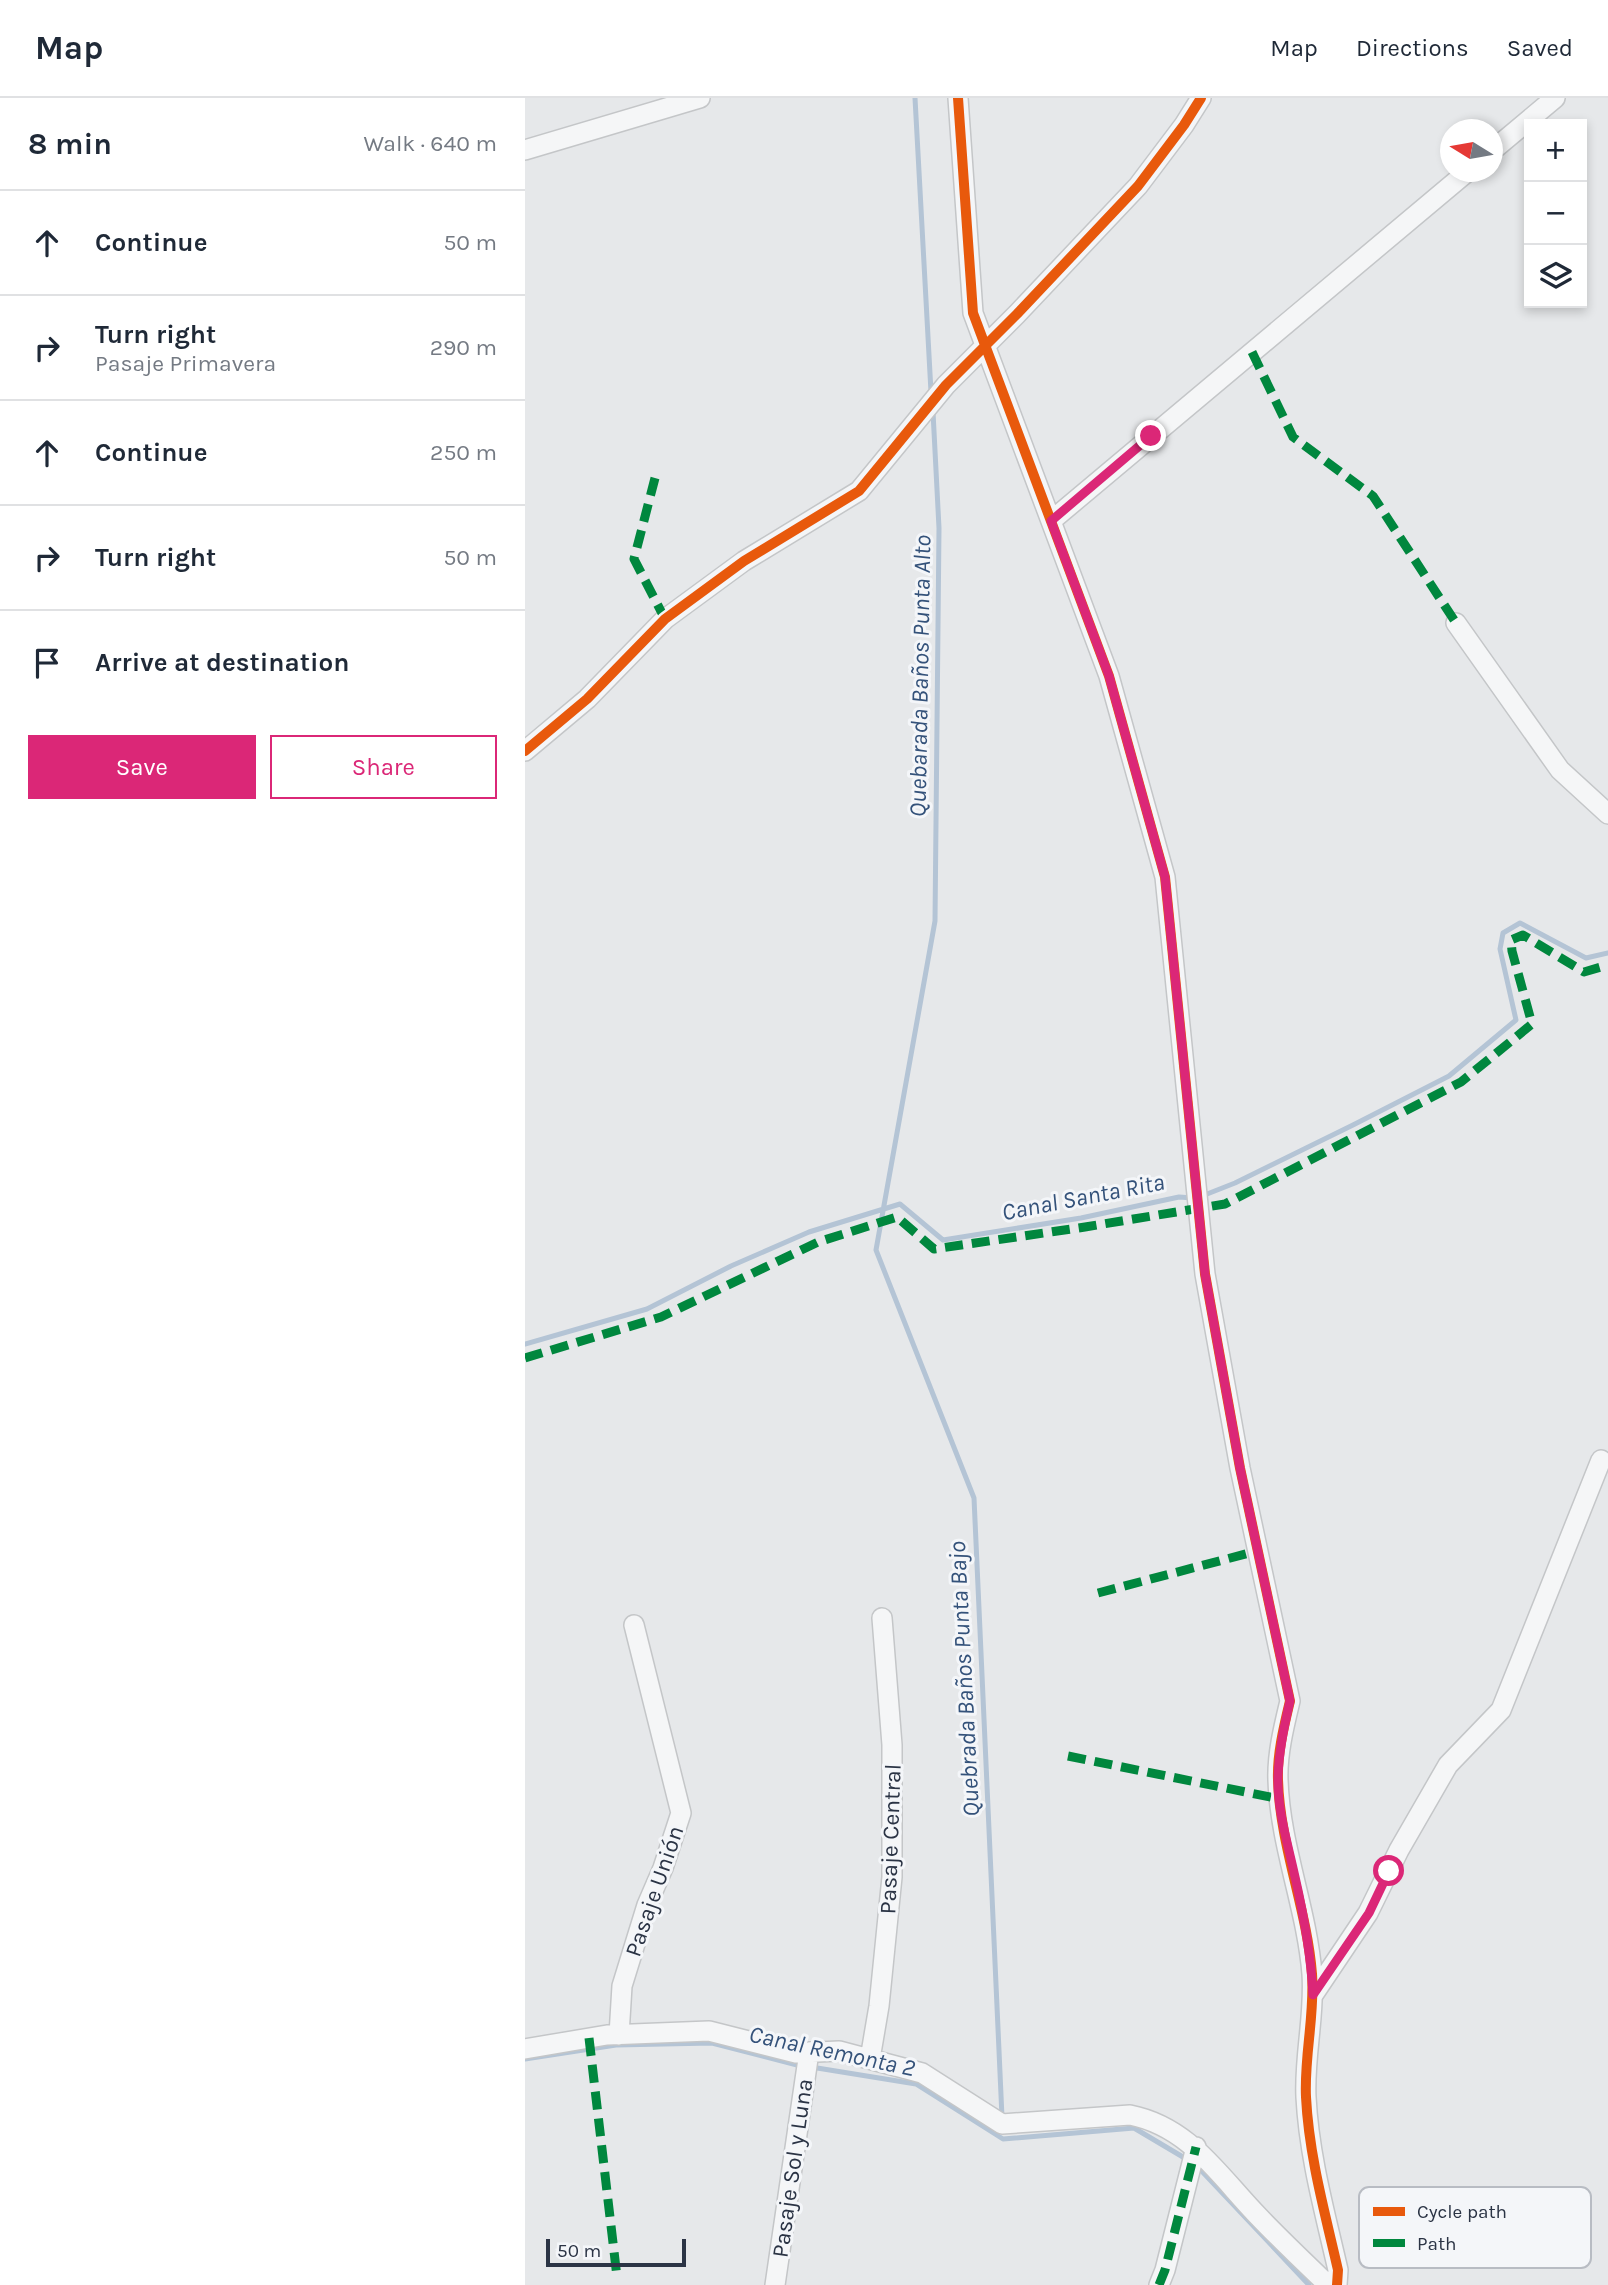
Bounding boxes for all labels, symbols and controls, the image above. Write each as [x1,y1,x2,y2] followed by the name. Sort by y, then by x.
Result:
[35,29,103,67] text: Map
[1270,34,1318,62] text: Map
[1356,34,1469,62] text: Directions
[1507,34,1573,62] text: Saved
[1440,119,1503,182] north arrow
[1524,119,1587,308] map controls
[1524,119,1587,182] button: +
[28,126,112,162] text: 8 min
[363,130,497,157] text: Walk · 640 m
[1524,182,1587,245] button: −
[28,224,66,262] icon: ahead
[95,227,207,258] text: Continue
[443,229,497,256] text: 50 m
[1524,245,1587,308] button: layers
[95,319,216,350] text: Turn right
[28,329,66,367] icon: right
[430,334,497,361] text: 290 m
[95,350,276,377] text: Pasaje Primavera
[1135,420,1166,451] route end
[28,434,66,472] icon: ahead
[95,437,207,468] text: Continue
[430,439,497,466] text: 250 m
[904,535,936,817] water label: Quebarada Baños Punta Alto
[28,539,66,577] icon: right
[95,542,216,573] text: Turn right
[443,544,497,571] text: 50 m
[28,644,66,682] icon: arrive
[95,647,349,678] text: Arrive at destination
[28,735,256,799] button: Save
[270,735,497,799] button: Share
[999,1168,1167,1226] water label: Canal Santa Rita
[943,1540,985,1817] water label: Quebrada Baños Punta Bajo
[874,1763,907,1915] street label: Pasaje Central
[619,1822,690,1960] street label: Pasaje Unión
[1373,1855,1404,1886] route start
[746,2020,918,2082] water label: Canal Remonta 2
[767,2077,818,2259] street label: Pasaje Sol y Luna
[1359,2187,1591,2268] legend
[1417,2201,1507,2223] text: Cycle path
[1417,2233,1457,2255] text: Path
[546,2236,686,2268] scale bar
[557,2240,601,2262] text: 50 m

